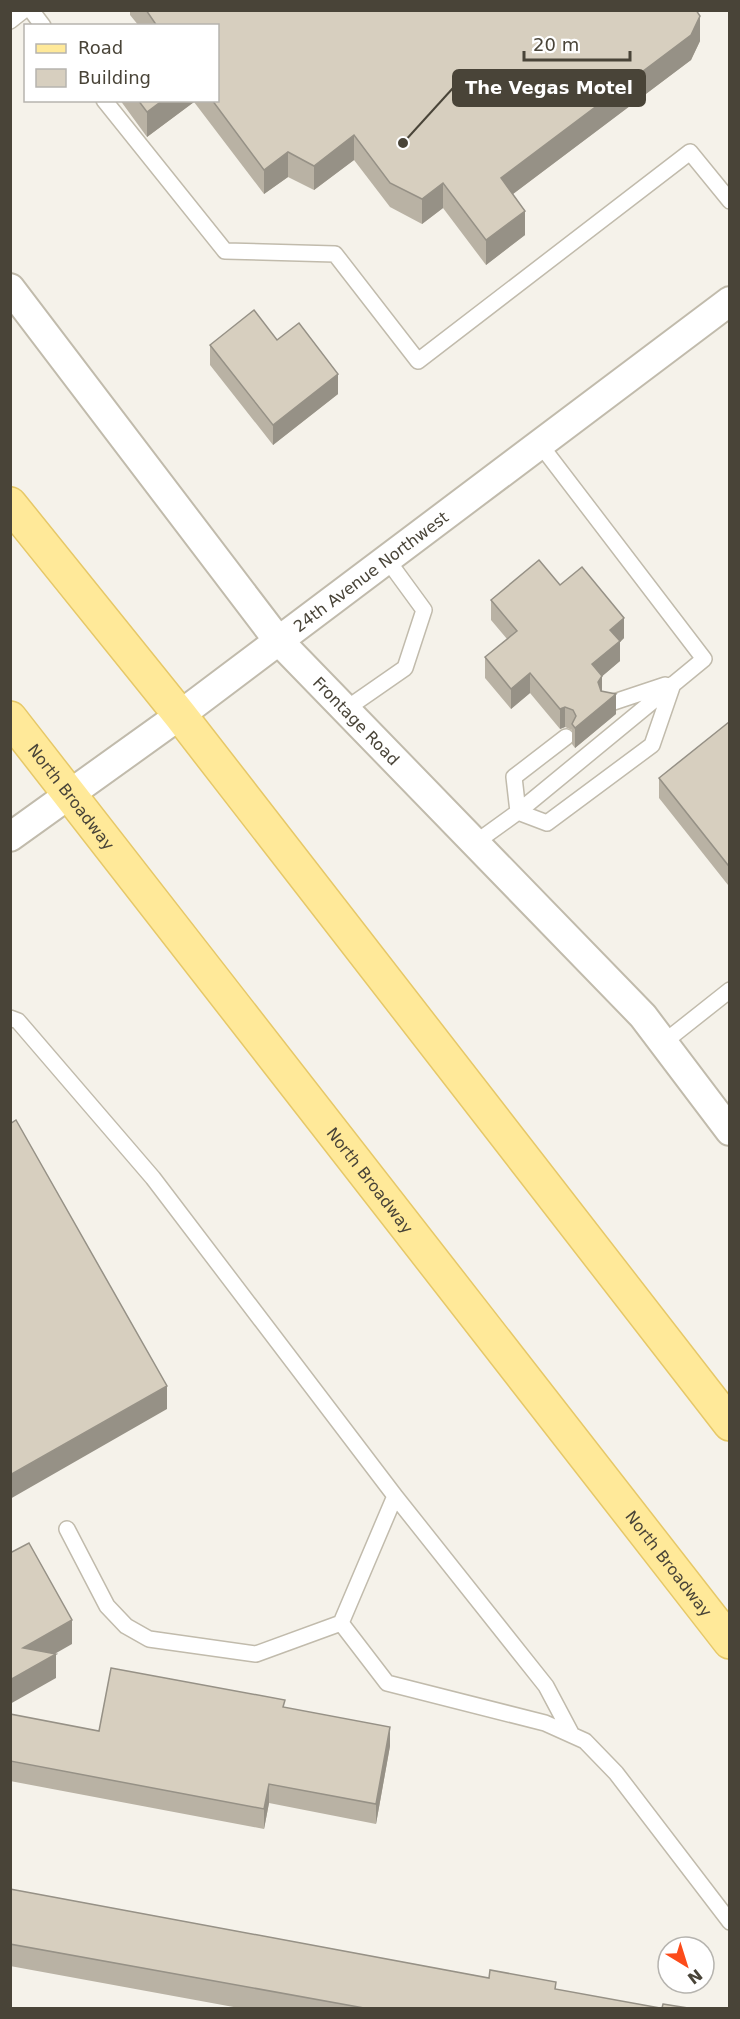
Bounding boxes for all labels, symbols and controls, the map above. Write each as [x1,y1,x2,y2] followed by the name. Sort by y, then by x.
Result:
[24,24,219,102] legend
[524,24,630,62] scale bar
[533,34,579,55] text: 20 m
[78,37,123,58] text: Road
[78,67,151,88] text: Building
[453,70,645,106] callout: The Vegas Motel
[465,77,633,98] text: The Vegas Motel
[290,507,452,636] street label: 24th Avenue Northwest
[309,673,403,769] street label: Frontage Road
[24,740,118,854] street label: North Broadway
[323,1124,417,1237] street label: North Broadway
[621,1507,716,1621] street label: North Broadway
[656,1935,716,1995] north arrow
[684,1965,706,1988] text: N

